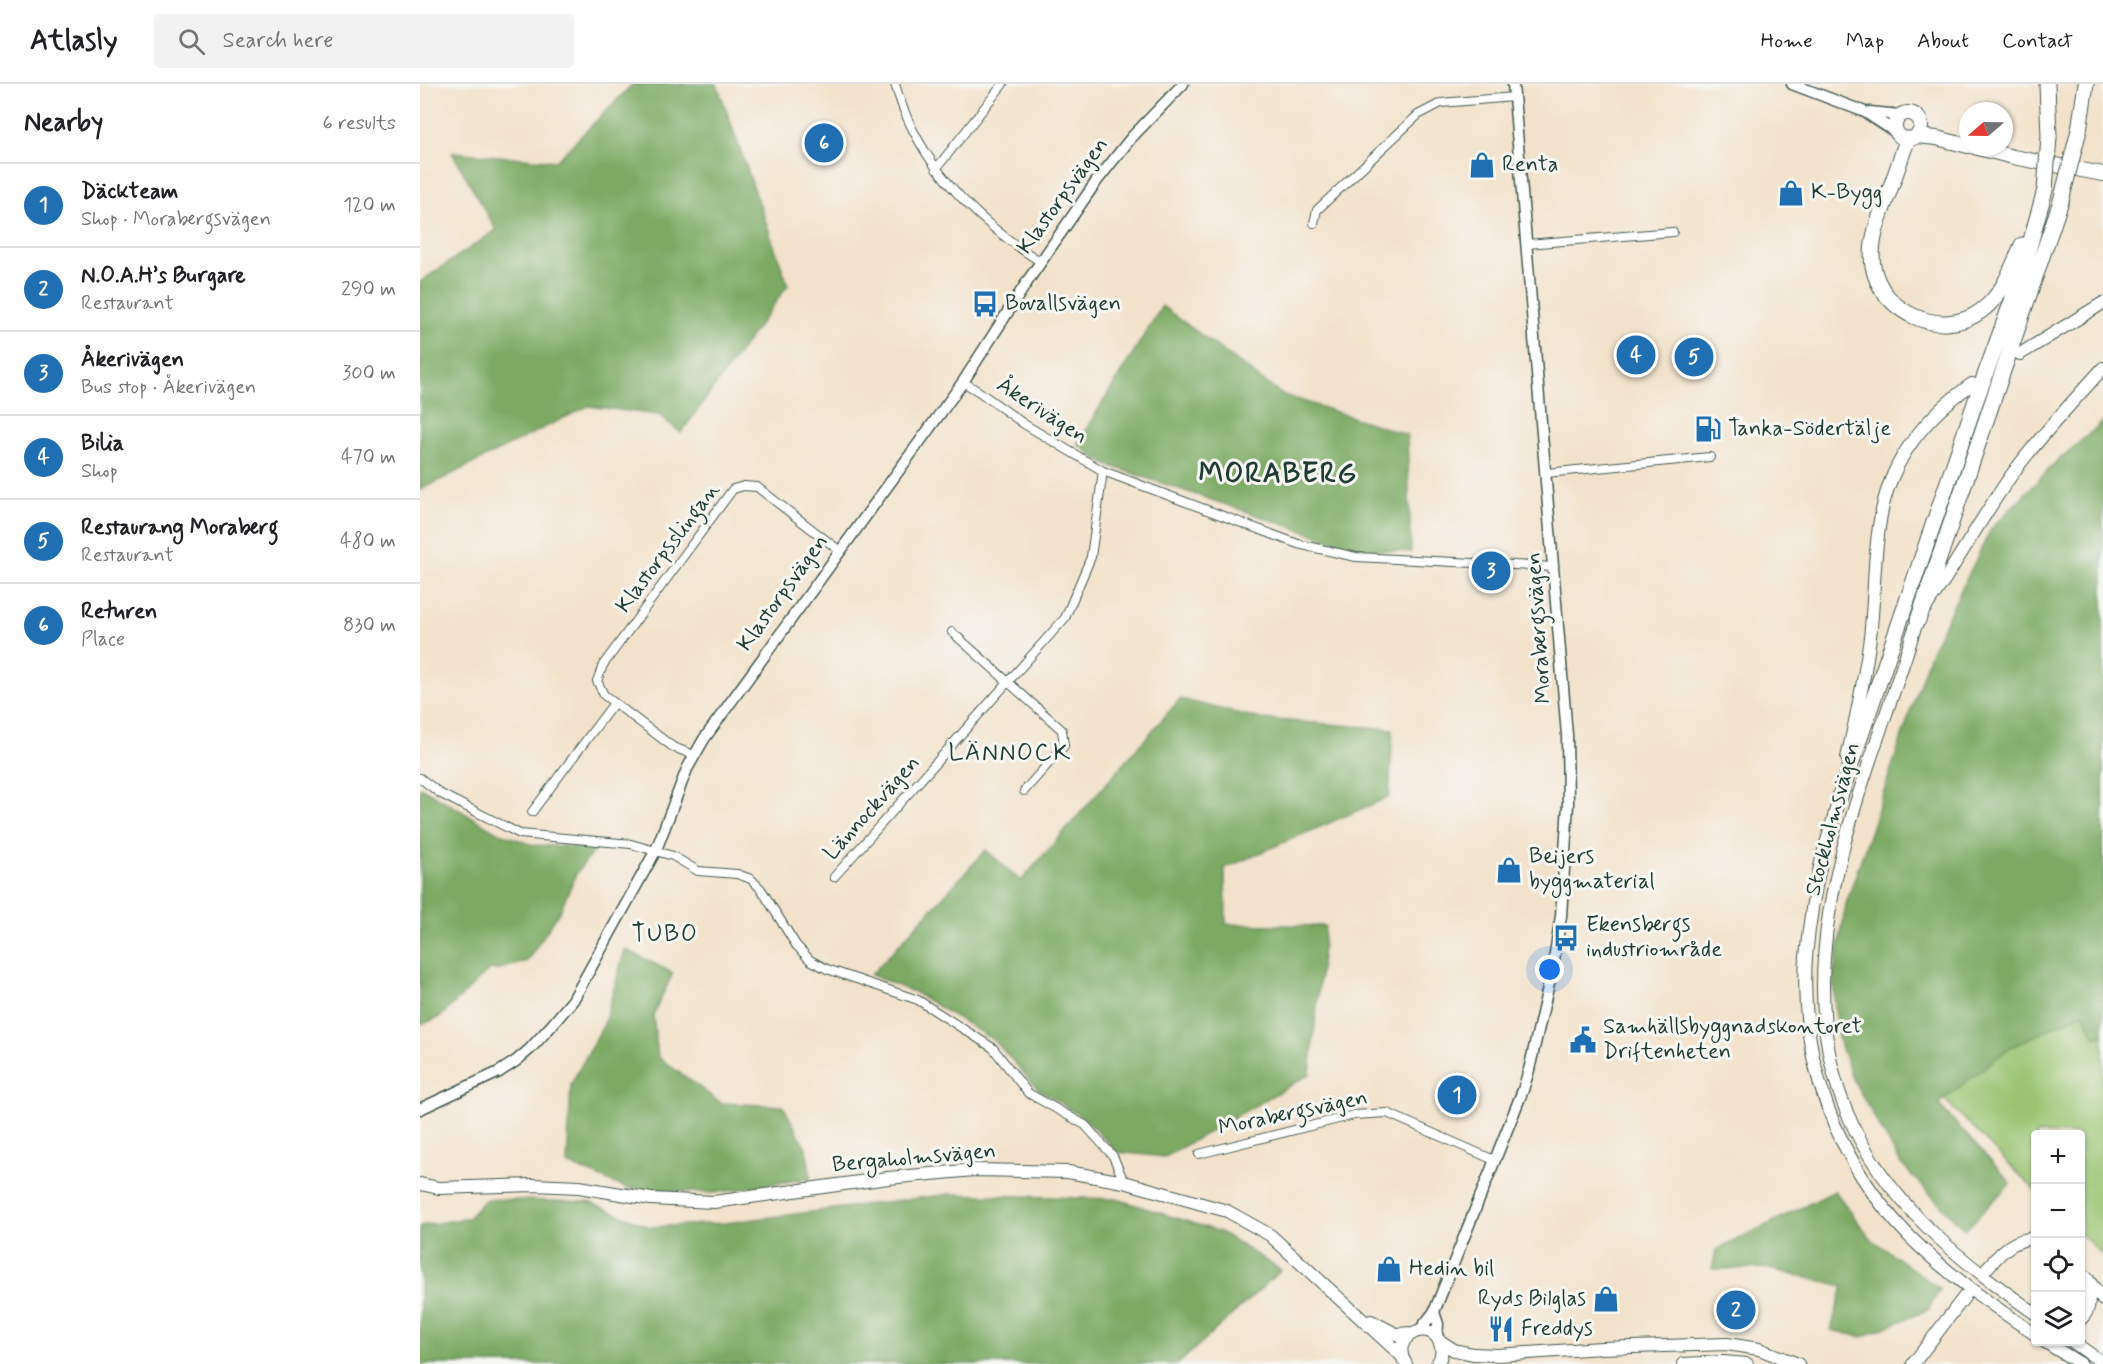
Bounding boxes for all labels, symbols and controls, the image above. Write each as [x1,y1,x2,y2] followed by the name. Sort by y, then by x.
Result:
[154,14,574,68] search box
[30,23,118,60] text: Atlasly
[175,25,208,58] icon: search
[223,27,333,55] text: Search here
[1761,27,1813,55] text: Home
[1846,27,1884,55] text: Map
[1917,27,1969,55] text: About
[2002,27,2073,55] text: Contact
[1959,102,2013,156] north arrow
[24,106,103,140] text: Nearby
[323,110,396,137] text: 6 results
[804,120,844,166] pin: 6
[1011,132,1116,261] street label: Klastorpsvägen
[1467,150,1497,180] shop icon: Renta
[1502,151,1559,179] place label: Renta
[81,178,178,206] text: Däckteam
[1776,178,1806,208] shop icon: K-Bygg
[1811,179,1882,210] place label: K-Bygg
[39,192,48,219] text: 1
[343,192,396,219] text: 120 m
[81,206,271,233] text: Shop · Morabergsvägen
[81,262,246,290] text: N.O.A.H’s Burgare
[39,276,48,303] text: 2
[341,276,396,303] text: 290 m
[970,289,1000,319] bus stop icon: Bovallsvägen
[81,290,174,317] text: Restaurant
[1005,290,1121,319] place label: Bovallsvägen
[1616,332,1656,378] pin: 4
[1674,334,1714,380] pin: 5
[81,346,184,374] text: Åkerivägen
[39,360,48,387] text: 3
[342,360,396,387] text: 300 m
[991,370,1093,452] street label: Åkerivägen
[81,374,256,401] text: Bus stop · Åkerivägen
[1693,414,1723,444] fuel station icon: Tanka-Södertälje
[1728,415,1891,444] place label: Tanka-Södertälje
[81,430,124,458] text: Bilia
[38,444,49,471] text: 4
[341,444,396,471] text: 470 m
[1199,456,1357,493] district label: MORABERG
[81,458,118,485] text: Shop
[610,477,729,621] street label: Klastorpsslingan
[81,514,278,542] text: Restaurang Moraberg
[38,528,50,555] text: 5
[340,528,396,555] text: 480 m
[731,529,836,658] street label: Klastorpsvägen
[81,542,174,569] text: Restaurant
[1472,548,1510,594] pin: 3
[1520,551,1561,705] street label: Morabergsvägen
[81,598,157,626] text: Returen
[38,612,49,639] text: 6
[343,612,396,639] text: 830 m
[81,626,125,653] text: Place
[948,738,1072,769] district label: LÄNNOCK
[1799,739,1868,899] street label: Stockholmsvägen
[818,750,927,867] street label: Lännockvägen
[1529,843,1655,899] place label: Beijers byggmaterial
[1494,855,1524,885] shop icon: Beijers byggmaterial
[1586,911,1722,964] place label: Ekensbergs industriområde
[632,919,698,950] district label: TUBO
[1551,923,1581,953] bus stop icon: Ekensbergs industriområde
[1535,955,1564,984] your location
[1603,1013,1862,1066] place label: Samhällsbyggnadskontoret Driftenheten
[1568,1025,1598,1055] public building icon: Samhällsbyggnadskontoret Driftenheten
[1438,1072,1476,1118] pin: 1
[1216,1084,1371,1145] street label: Morabergsvägen
[2031,1130,2085,1346] map controls
[2031,1130,2085,1184] button: +
[831,1137,997,1182] street label: Bergaholmsvägen
[2031,1184,2085,1238] button: −
[2031,1238,2085,1292] button: locate
[1374,1254,1404,1284] shop icon: Hedin bil
[1409,1255,1494,1283] place label: Hedin bil
[1591,1284,1621,1314] shop icon: Ryds Bilglas
[1478,1285,1586,1314] place label: Ryds Bilglas
[1716,1288,1756,1332] pin: 2
[2031,1292,2085,1346] button: layers
[1486,1314,1516,1344] restaurant icon: Freddys
[1521,1315,1593,1343] place label: Freddys

